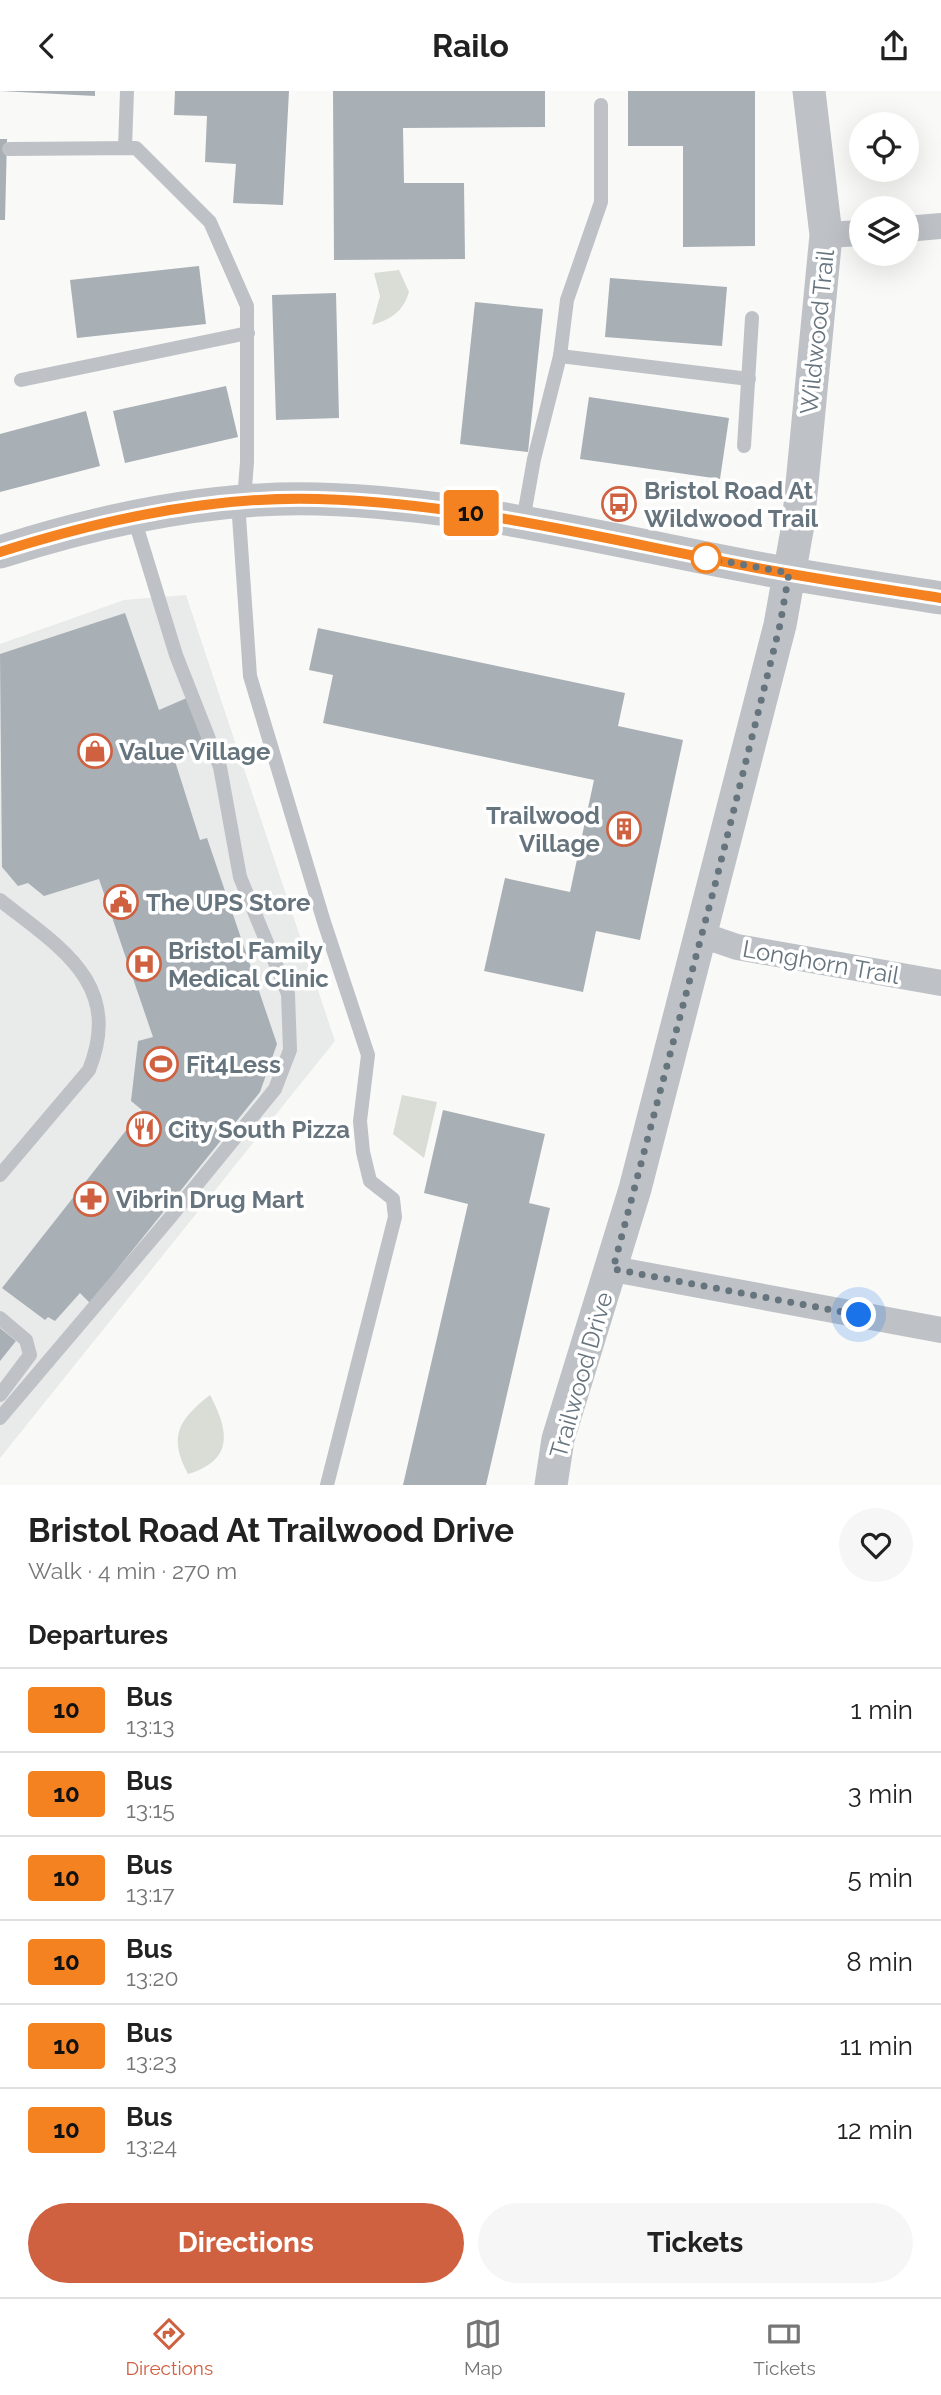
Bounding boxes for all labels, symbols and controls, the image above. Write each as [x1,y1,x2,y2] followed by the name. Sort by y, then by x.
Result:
[28,27,66,65] icon: back
[432,27,509,64] text: Railo
[875,27,913,65] icon: share
[849,112,919,266] map controls
[849,112,919,182] button: locate
[849,196,919,266] button: layers
[794,248,840,416] street label: Wildwood Trail
[644,476,819,533] place label: Bristol Road At Wildwood Trail
[600,485,638,523] bus stop icon: Bristol Road At Wildwood Trail
[440,490,503,536] line badge: 10
[458,498,484,527] text: 10
[691,543,721,573] unlabelled marker
[76,732,114,770] shop icon: Value Village
[119,737,270,766] place label: Value Village
[486,801,600,858] place label: Trailwood Village
[605,810,643,848] building icon: Trailwood Village
[102,883,140,921] public building icon: The UPS Store
[146,888,310,917] place label: The UPS Store
[740,934,902,990] street label: Longhorn Trail
[168,936,329,993] place label: Bristol Family Medical Clinic
[125,945,163,983] hospital icon: Bristol Family Medical Clinic
[142,1045,180,1083] sports icon: Fit4Less
[186,1050,281,1079] place label: Fit4Less
[125,1110,163,1148] restaurant icon: City South Pizza
[168,1115,350,1144] place label: City South Pizza
[72,1180,110,1218] pharmacy icon: Vibrin Drug Mart
[116,1185,304,1214] place label: Vibrin Drug Mart
[543,1289,619,1461] street label: Trailwood Drive
[841,1297,876,1332] your location
[839,1508,913,1582] button: heart
[28,1511,514,1550] text: Bristol Road At Trailwood Drive
[28,1557,237,1584] text: Walk · 4 min · 270 m
[28,1620,168,1650] text: Departures
[126,1682,173,1712] text: Bus
[53,1695,80,1724] text: 10
[851,1695,913,1725] text: 1 min
[126,1712,175,1739] text: 13:13
[126,1766,173,1796] text: Bus
[53,1779,80,1808] text: 10
[848,1779,913,1809] text: 3 min
[126,1796,175,1823] text: 13:15
[126,1850,173,1880] text: Bus
[53,1863,80,1892] text: 10
[847,1863,913,1893] text: 5 min
[126,1880,174,1907] text: 13:17
[126,1934,173,1964] text: Bus
[53,1947,80,1976] text: 10
[846,1947,913,1977] text: 8 min
[126,1964,179,1991] text: 13:20
[126,2018,173,2048] text: Bus
[53,2031,80,2060] text: 10
[839,2031,913,2061] text: 11 min
[126,2048,177,2075] text: 13:23
[126,2102,173,2132] text: Bus
[53,2115,80,2144] text: 10
[837,2115,913,2145] text: 12 min
[126,2132,177,2159] text: 13:24
[28,2203,464,2283] button: Directions
[478,2203,913,2283] button: Tickets
[125,2315,213,2379] tab: Directions
[464,2315,503,2379] tab: Map
[753,2315,816,2379] tab: Tickets

